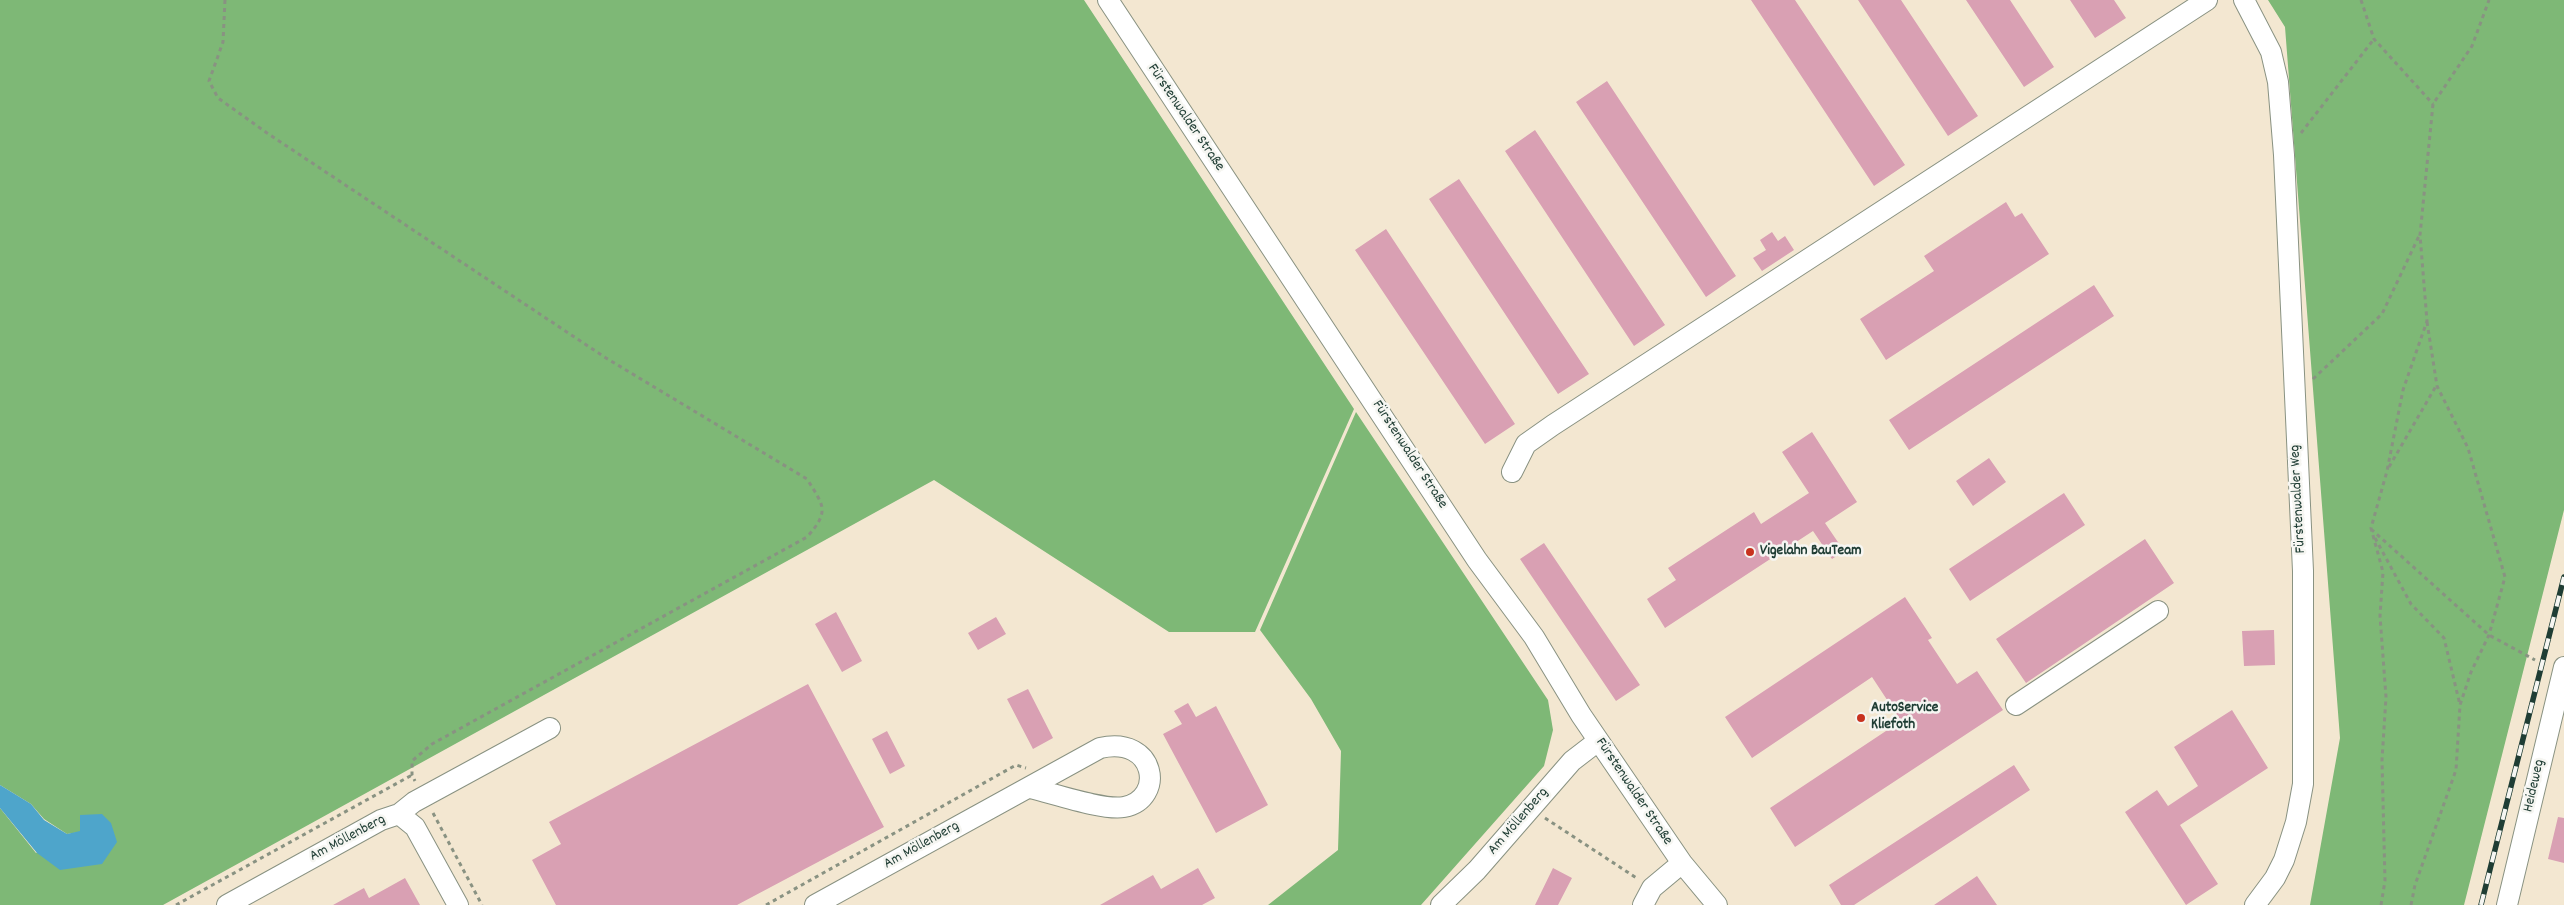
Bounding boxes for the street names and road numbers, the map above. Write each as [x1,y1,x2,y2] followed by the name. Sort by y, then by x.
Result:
[1142,61,1228,175] street label: Fürstenwalder Straße
[1367,397,1451,513] street label: Fürstenwalder Straße
[2287,444,2311,554] street label: Fürstenwalder Weg
[1590,735,1676,849] street label: Fürstenwalder Straße
[2520,758,2550,814] street label: Heideweg
[1485,785,1553,859] street label: Am Möllenberg
[307,812,389,866] street label: Am Möllenberg
[881,818,963,874] street label: Am Möllenberg

